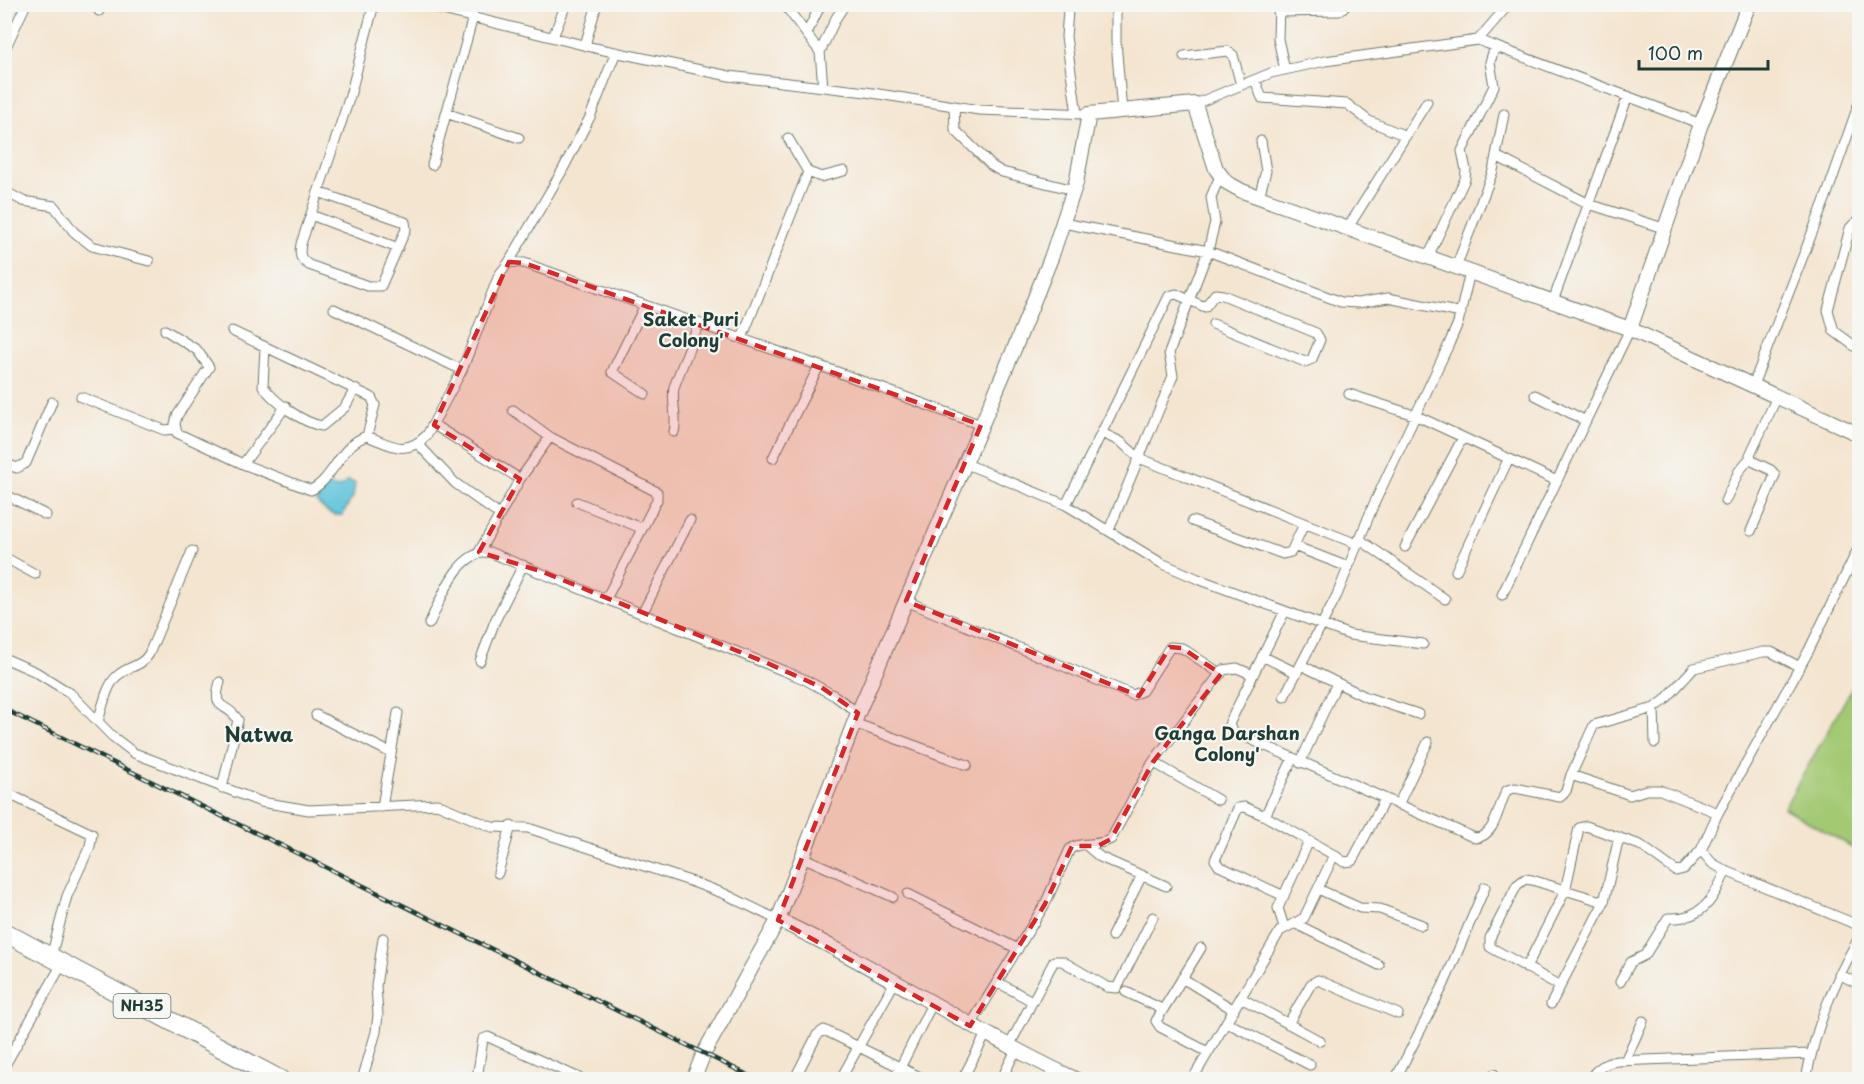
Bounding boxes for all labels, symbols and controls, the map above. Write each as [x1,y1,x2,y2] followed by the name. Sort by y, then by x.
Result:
[1639,33,1768,71] scale bar
[1648,39,1703,66] text: 100 m
[643,305,739,353] district label: Saket Puri Colony'
[225,719,294,749] district label: Natwa
[1154,719,1300,767] district label: Ganga Darshan Colony'
[114,994,170,1018] road number: NH35

